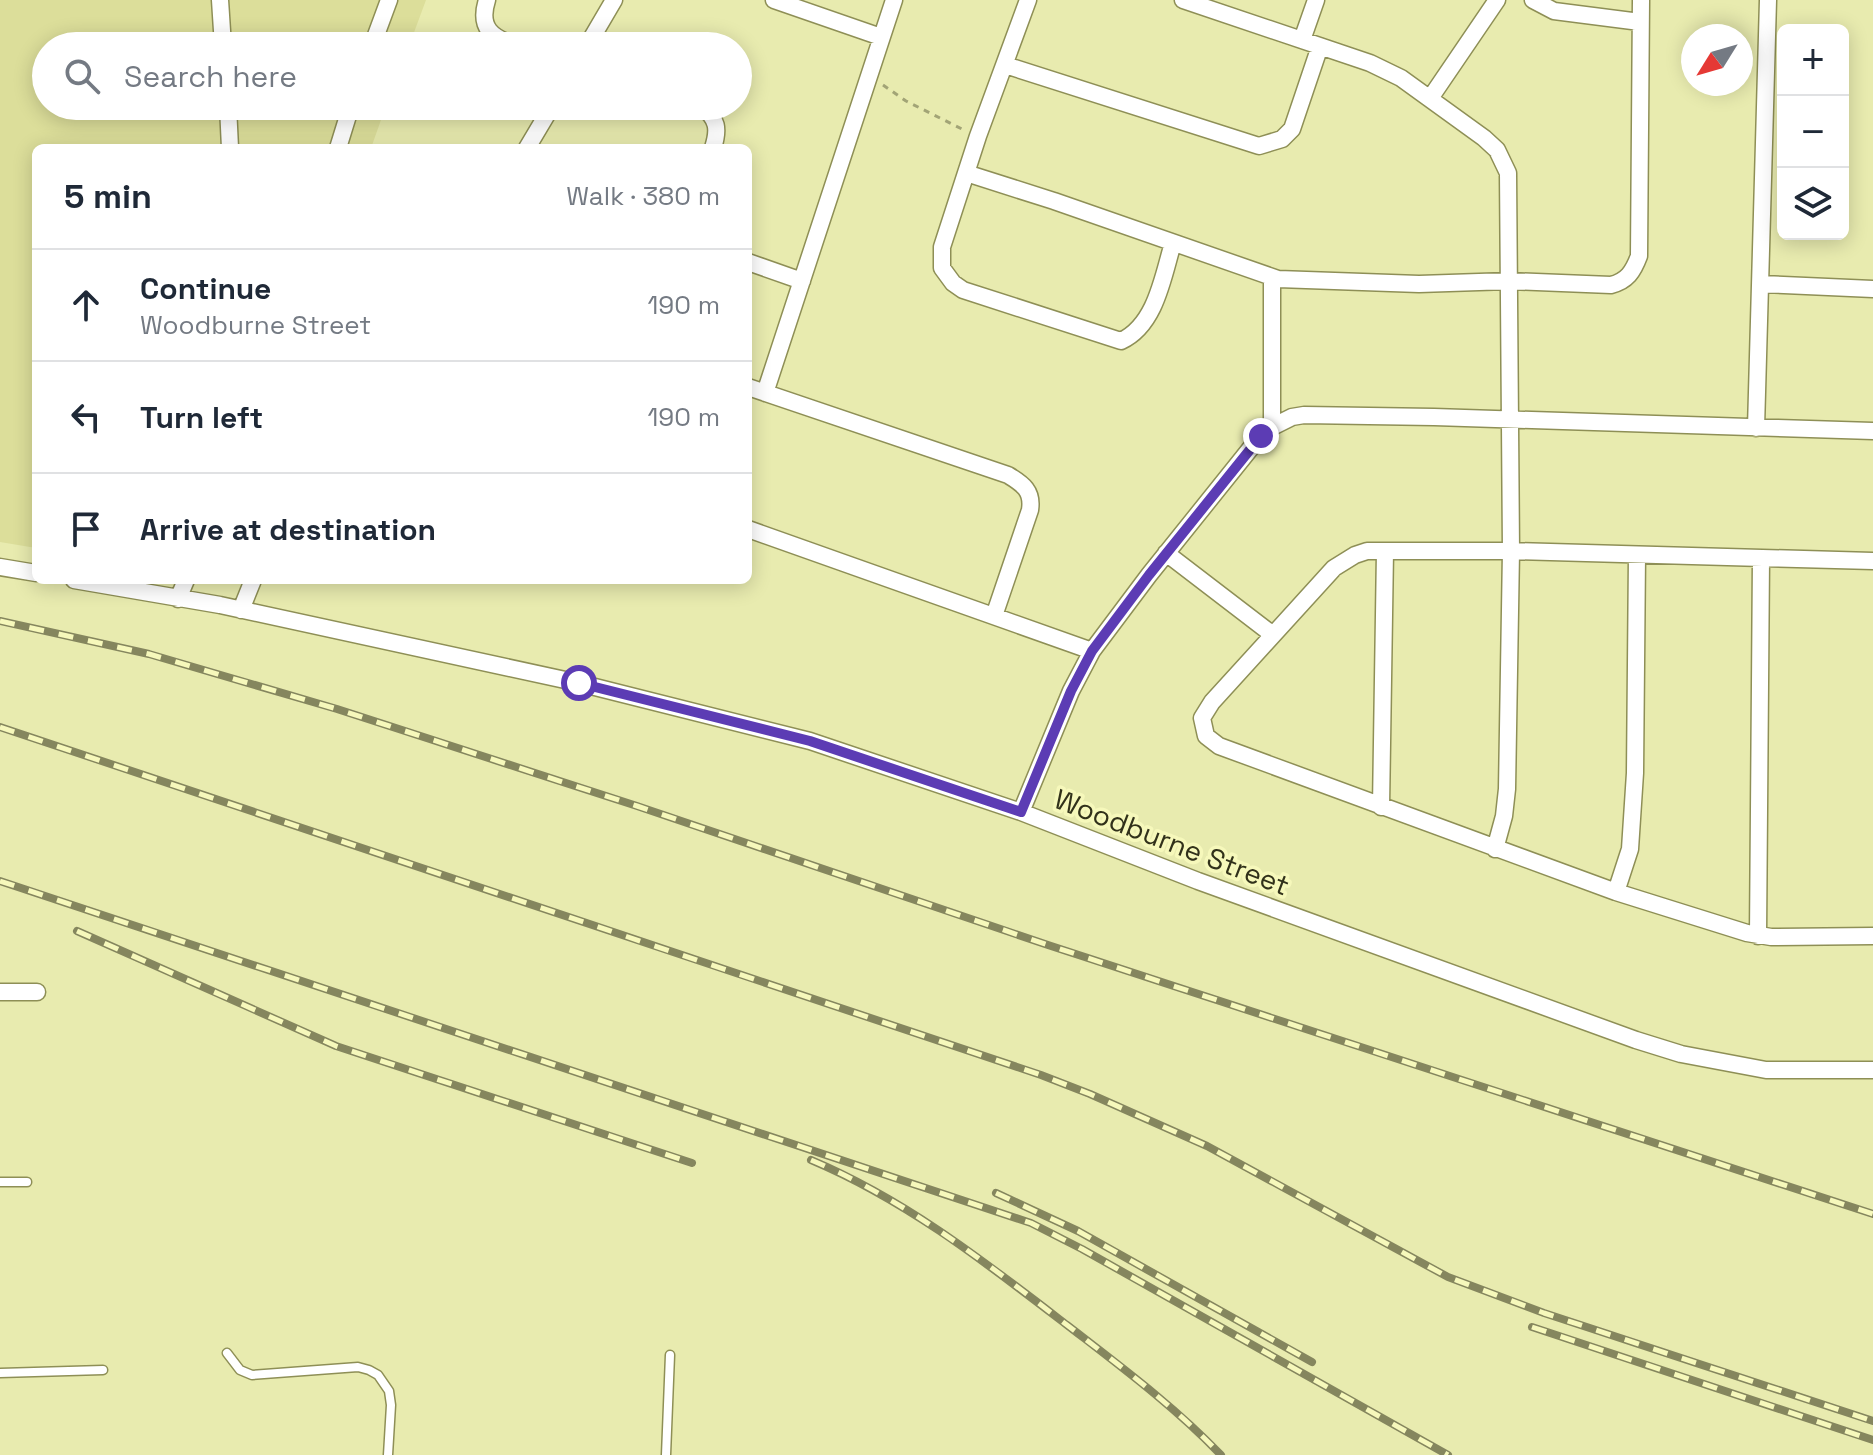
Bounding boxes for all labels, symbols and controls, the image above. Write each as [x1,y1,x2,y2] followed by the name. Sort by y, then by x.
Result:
[1681,24,1753,96] north arrow
[1777,24,1849,240] map controls
[1777,24,1849,96] button: +
[32,32,752,120] search box
[60,54,104,98] icon: search
[124,57,297,96] text: Search here
[1777,96,1849,168] button: −
[1777,168,1849,240] button: layers
[64,175,152,218] text: 5 min
[566,179,720,213] text: Walk · 380 m
[140,269,271,308] text: Continue
[64,283,108,327] icon: ahead
[648,288,720,322] text: 190 m
[140,308,371,342] text: Woodburne Street
[64,395,108,439] icon: left
[140,398,263,437] text: Turn left
[648,400,720,434] text: 190 m
[1243,418,1279,454] route end
[64,507,108,551] icon: arrive
[140,510,436,549] text: Arrive at destination
[561,665,597,701] route start
[1049,781,1295,903] street label: Woodburne Street

